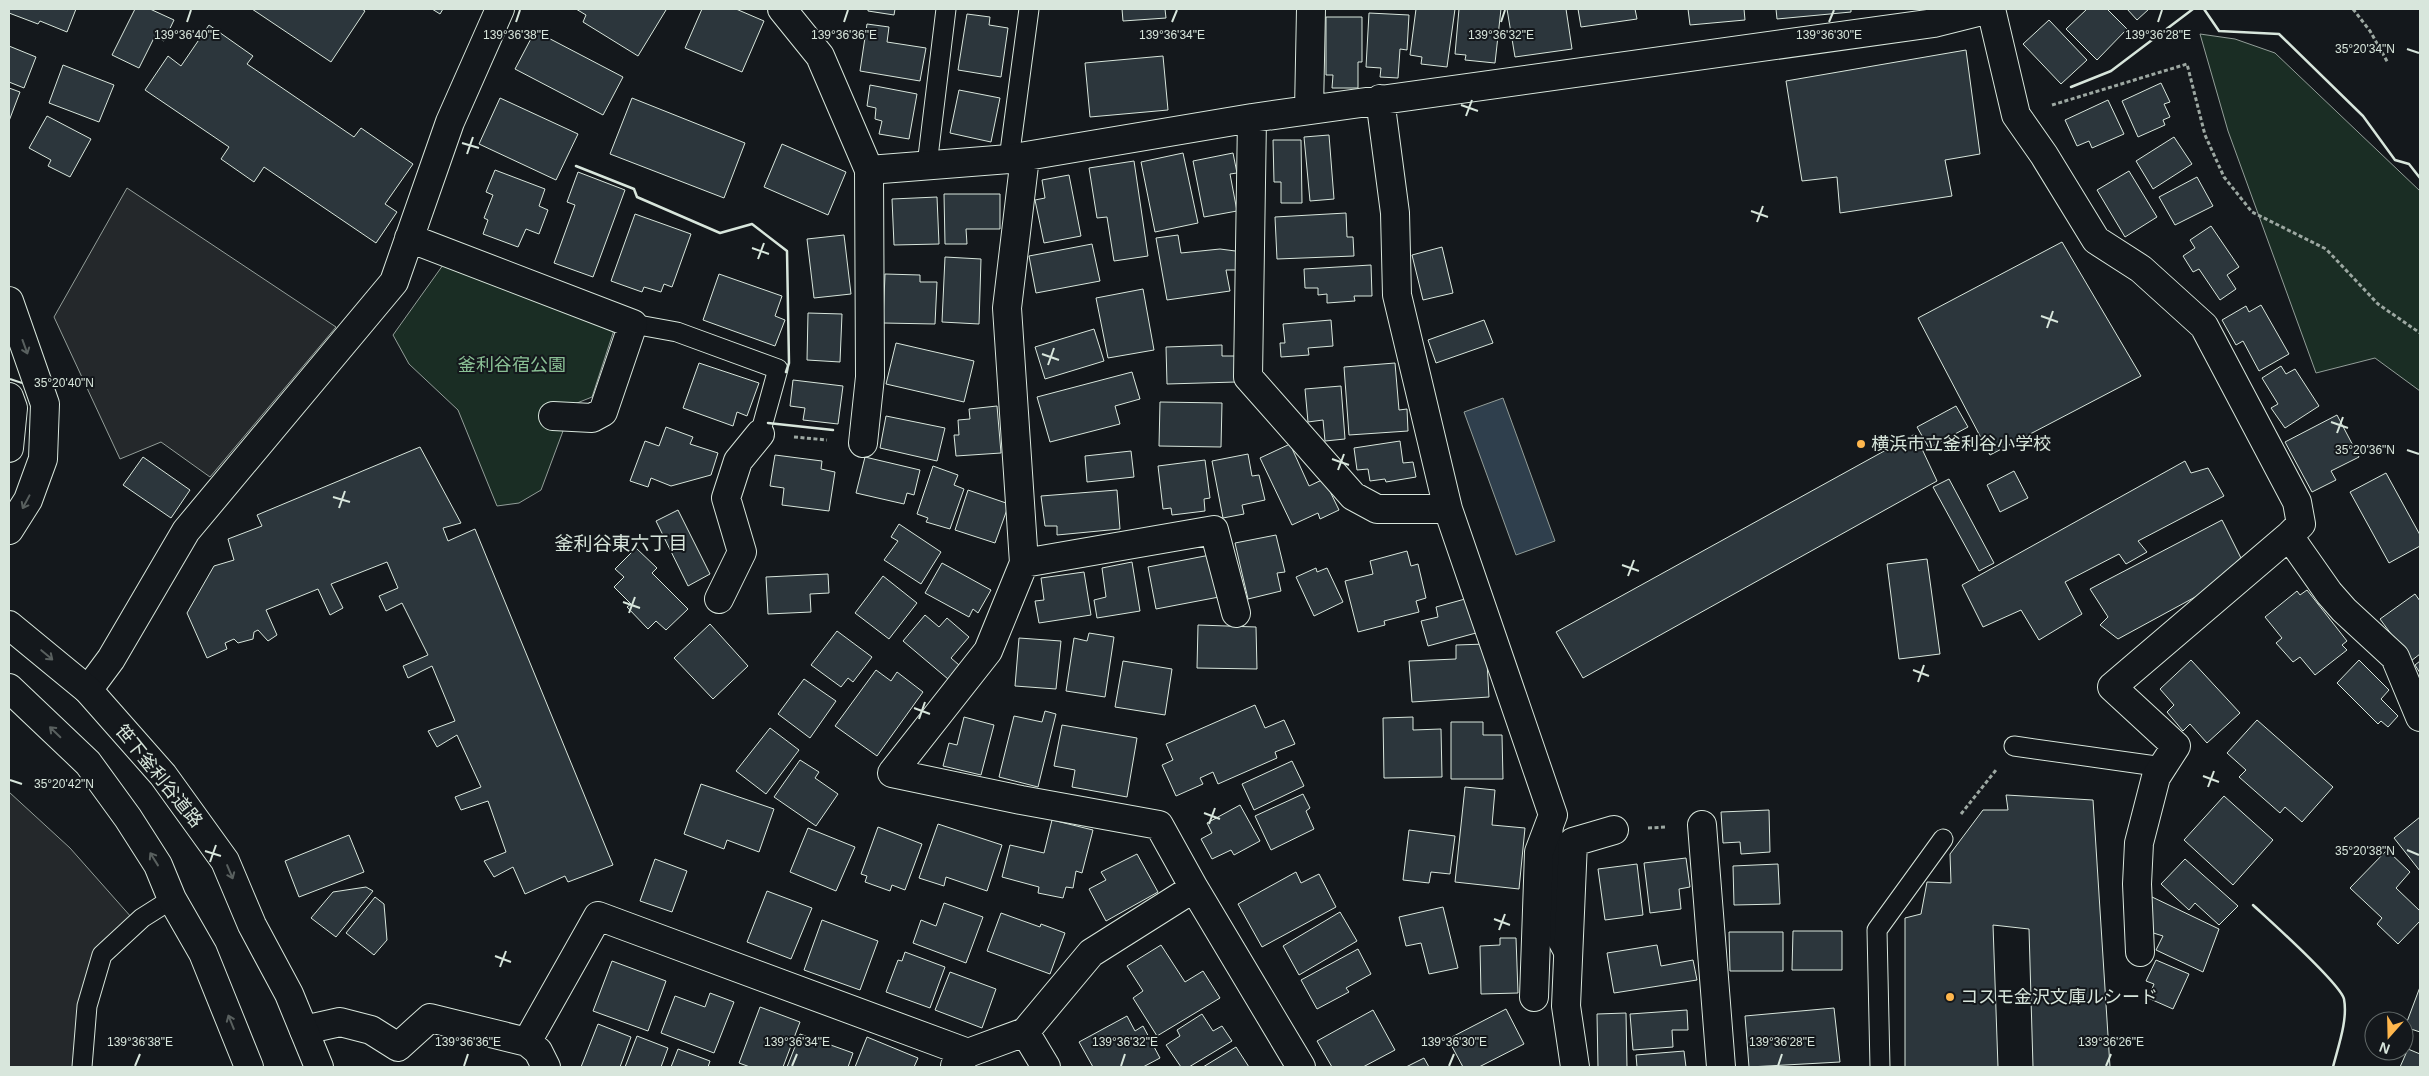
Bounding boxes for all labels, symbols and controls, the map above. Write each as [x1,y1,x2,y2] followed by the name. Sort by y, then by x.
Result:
[154,28,220,42] text: 139°36'40"E
[483,28,549,42] text: 139°36'38"E
[811,28,877,42] text: 139°36'36"E
[1139,28,1205,42] text: 139°36'34"E
[1468,28,1534,42] text: 139°36'32"E
[1796,28,1862,42] text: 139°36'30"E
[2125,28,2191,42] text: 139°36'28"E
[2335,42,2395,56] text: 35°20'34"N
[21,338,30,354] one-way arrow
[458,355,566,375] park label: 釜利谷宿公園
[34,376,94,390] text: 35°20'40"N
[1871,434,2051,454] place label: 横浜市立釜利谷小学校
[1855,438,1867,450] marker: 横浜市立釜利谷小学校
[2335,443,2395,457] text: 35°20'36"N
[21,494,30,509] one-way arrow
[554,533,688,554] district label: 釜利谷東六丁目
[40,650,53,661] one-way arrow
[112,721,206,831] street label: 笹下釜利谷道路
[49,726,61,738] one-way arrow
[34,777,94,791] text: 35°20'42"N
[2335,844,2395,858] text: 35°20'38"N
[149,853,159,867] one-way arrow
[225,864,235,879] one-way arrow
[1960,987,2158,1007] place label: コスモ金沢文庫ルシード
[1944,991,1956,1003] marker: コスモ金沢文庫ルシード
[2364,1011,2414,1061] north arrow
[225,1015,235,1030] one-way arrow
[107,1035,173,1049] text: 139°36'38"E
[435,1035,501,1049] text: 139°36'36"E
[764,1035,830,1049] text: 139°36'34"E
[1092,1035,1158,1049] text: 139°36'32"E
[1421,1035,1487,1049] text: 139°36'30"E
[1749,1035,1815,1049] text: 139°36'28"E
[2078,1035,2144,1049] text: 139°36'26"E
[2377,1039,2392,1057] text: N

